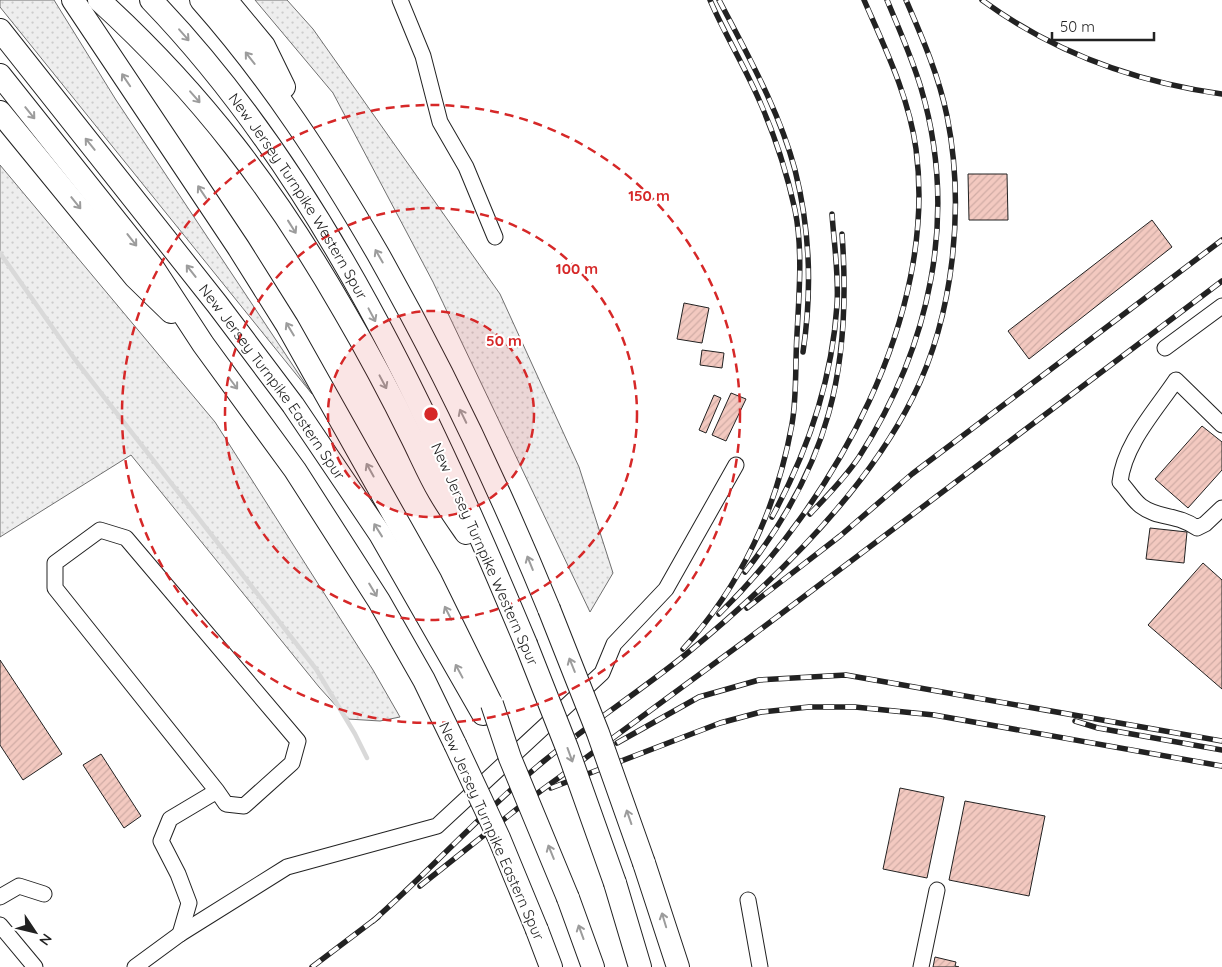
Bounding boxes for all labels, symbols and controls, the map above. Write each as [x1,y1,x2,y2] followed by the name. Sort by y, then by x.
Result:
[1052,10,1154,42] scale bar
[1060,17,1095,36] text: 50 m
[178,29,190,42] one-way arrow
[244,52,255,65] one-way arrow
[121,73,131,87] one-way arrow
[225,89,372,303] street label: New Jersey Turnpike Western Spur
[189,90,201,103] one-way arrow
[25,107,36,120] one-way arrow
[85,137,96,150] one-way arrow
[197,186,207,200] one-way arrow
[628,186,670,205] text: 150 m
[70,197,81,210] one-way arrow
[288,219,298,233] one-way arrow
[126,234,137,247] one-way arrow
[374,249,384,264] one-way arrow
[556,259,598,278] text: 100 m
[186,265,197,278] one-way arrow
[195,280,350,483] street label: New Jersey Turnpike Eastern Spur
[368,307,377,322] one-way arrow
[284,322,294,337] one-way arrow
[486,331,522,350] text: 50 m
[379,374,388,389] one-way arrow
[228,376,238,390] one-way arrow
[422,405,440,423] centre of rings
[458,408,468,423] one-way arrow
[427,440,543,669] street label: New Jersey Turnpike Western Spur
[365,463,375,478] one-way arrow
[373,524,383,538] one-way arrow
[525,556,535,571] one-way arrow
[368,583,378,597] one-way arrow
[443,606,452,621] one-way arrow
[567,657,576,673] one-way arrow
[454,664,463,679] one-way arrow
[435,719,549,943] street label: New Jersey Turnpike Eastern Spur
[566,747,575,762] one-way arrow
[623,809,633,825] one-way arrow
[546,845,555,860] one-way arrow
[10,907,60,957] north arrow
[658,913,668,929] one-way arrow
[576,925,585,941] one-way arrow
[35,930,56,949] text: N

